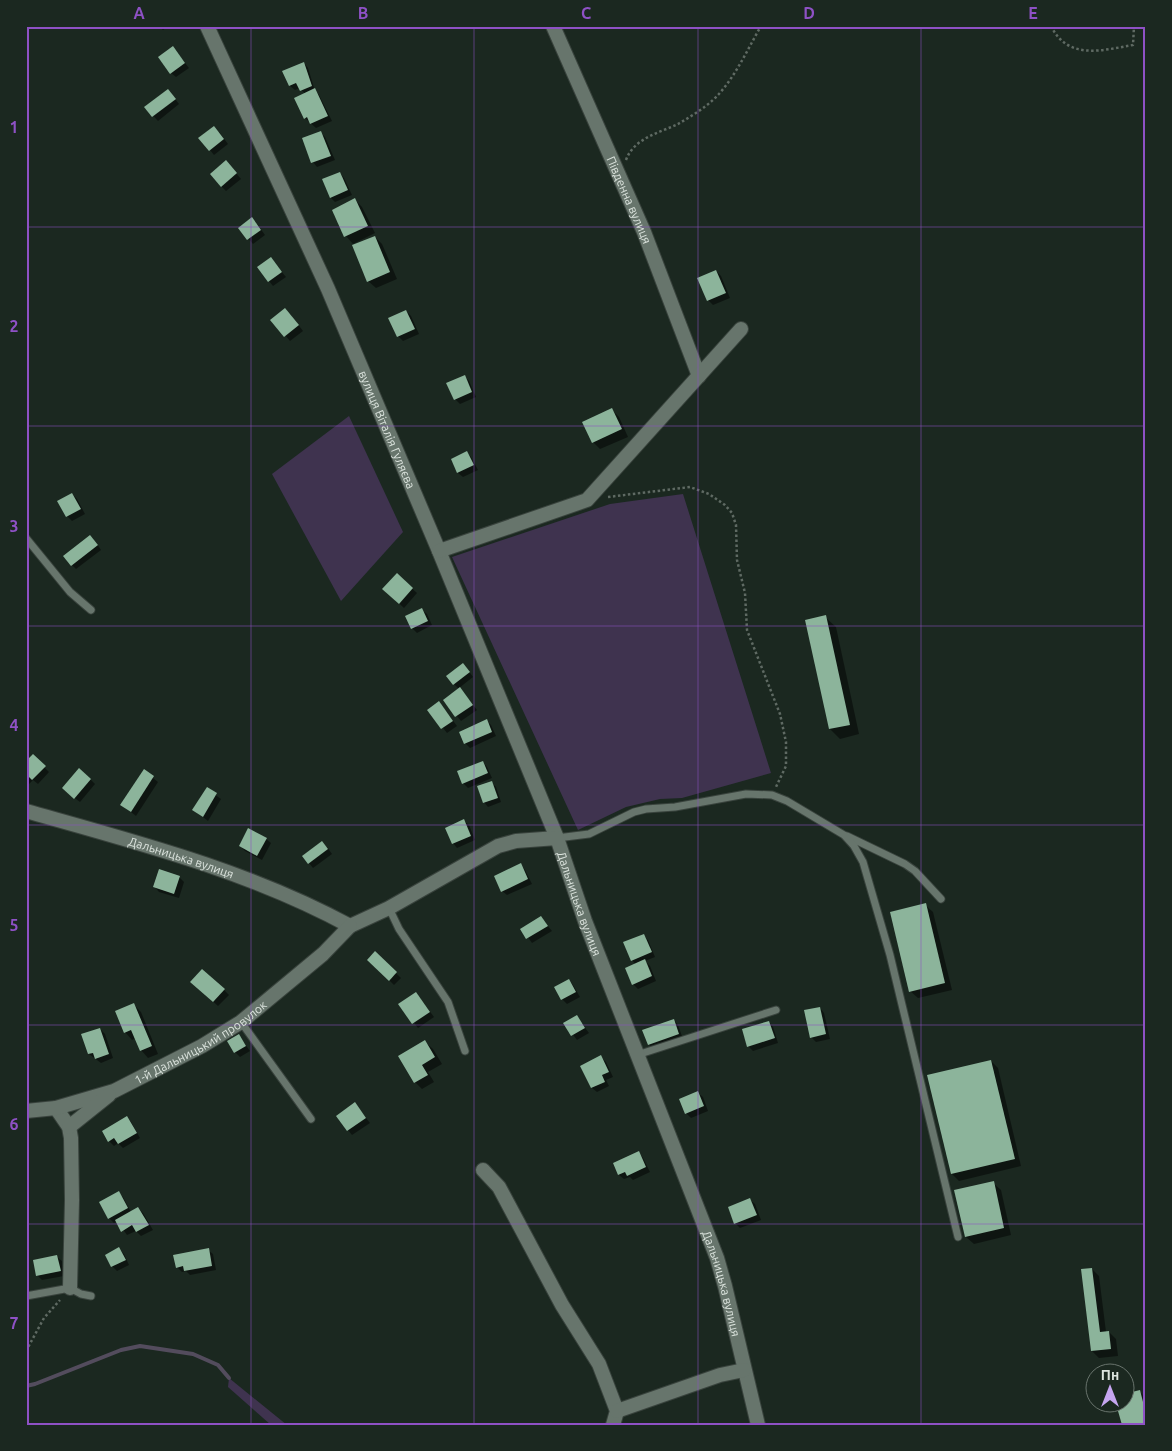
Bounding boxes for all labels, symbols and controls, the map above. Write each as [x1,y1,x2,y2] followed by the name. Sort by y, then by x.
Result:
[133,4,145,22] text: A
[358,4,368,22] text: B
[581,4,591,22] text: C
[803,4,815,22] text: D
[1028,4,1038,22] text: E
[9,118,19,136] text: 1
[605,154,654,245] street label: Південна вулиця
[9,317,19,335] text: 2
[357,368,418,490] street label: вулиця Віталія Гуляєва
[9,517,19,535] text: 3
[9,716,19,734] text: 4
[127,834,236,880] street label: Дальницька вулиця
[555,849,604,958] street label: Дальницька вулиця
[9,916,19,934] text: 5
[132,997,269,1086] street label: 1-й Дальницький провулок
[9,1115,19,1133] text: 6
[700,1228,743,1338] street label: Дальницька вулиця
[9,1314,19,1332] text: 7
[1084,1364,1134,1414] north arrow
[1101,1367,1119,1383] text: Пн

